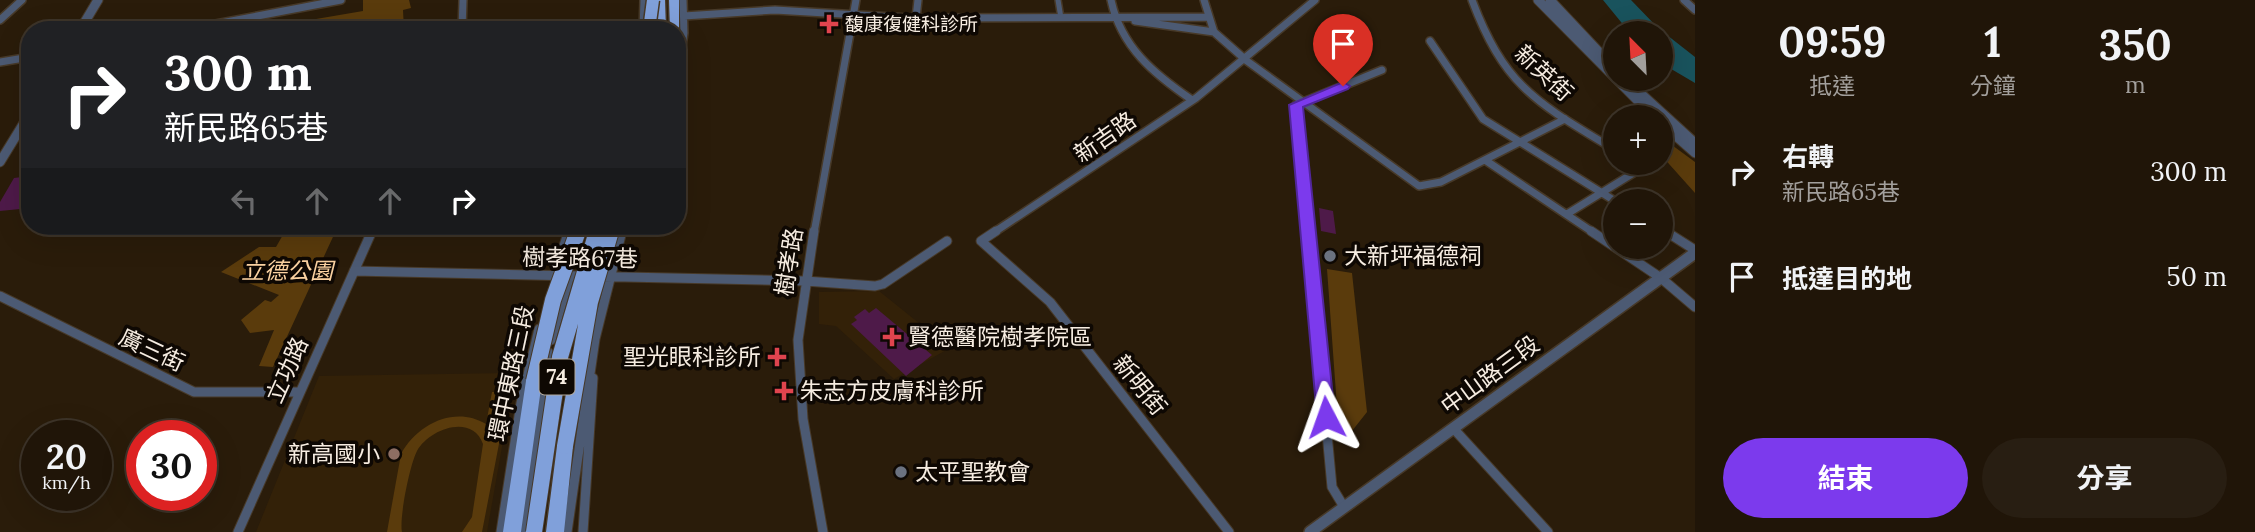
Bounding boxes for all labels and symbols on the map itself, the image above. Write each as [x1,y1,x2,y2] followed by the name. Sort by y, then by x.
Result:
[845,12,978,36] place label: 馥康復健科診所
[819,14,839,34] marker: 馥康復健科診所
[1313,14,1373,86] pin
[1603,21,1673,91] north arrow
[1509,39,1579,107] street label: 新英街
[1068,105,1141,168] street label: 新吉路
[769,226,808,298] street label: 樹孝路
[1344,241,1482,270] place label: 大新坪福德祠
[522,242,638,273] street label: 樹孝路67巷
[1322,248,1338,264] marker: 大新坪福德祠
[241,256,336,285] park label: 立德公園
[482,302,539,443] street label: 環中東路三段
[115,322,190,377] street label: 廣三街
[908,322,1092,351] place label: 賢德醫院樹孝院區
[882,327,902,347] marker: 賢德醫院樹孝院區
[1435,329,1545,420] street label: 中山路三段
[259,332,314,407] street label: 立功路
[623,342,761,371] place label: 聖光眼科診所
[767,347,787,367] marker: 聖光眼科診所
[1107,349,1173,421] street label: 新明街
[540,360,574,394] road number: 74
[800,376,984,405] place label: 朱志方皮膚科診所
[1289,380,1363,454] position arrow
[774,381,794,401] marker: 朱志方皮膚科診所
[126,420,217,511] speed limit sign: 30
[288,439,380,468] place label: 新高國小
[386,446,402,462] marker: 新高國小
[915,457,1030,486] place label: 太平聖教會
[893,464,909,480] marker: 太平聖教會

